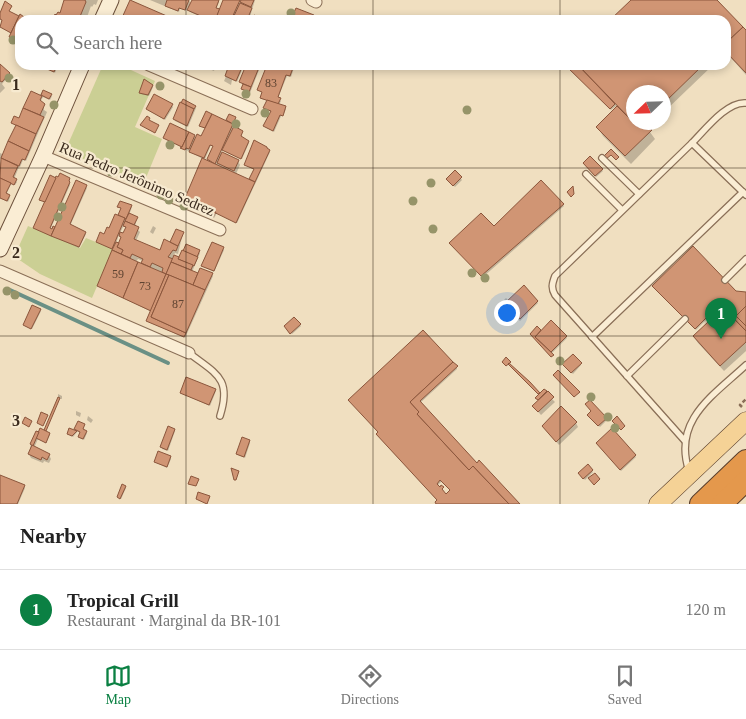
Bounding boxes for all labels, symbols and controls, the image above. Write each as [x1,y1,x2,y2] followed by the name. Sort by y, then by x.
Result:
[15,15,731,70] search box
[33,29,61,57] icon: search
[73,32,162,53] text: Search here
[12,76,20,93] text: 1
[265,76,277,90] house number: 83
[626,85,671,130] north arrow
[57,139,217,219] street label: Rua Pedro Jerônimo Sedrez
[12,244,20,261] text: 2
[112,267,124,281] house number: 59
[139,279,151,293] house number: 73
[172,297,184,311] house number: 87
[705,298,737,339] pin: 1
[494,300,520,326] your location
[12,412,20,429] text: 3
[20,524,87,548] text: Nearby
[67,590,179,611] text: Tropical Grill
[32,601,40,618] text: 1
[686,601,726,618] text: 120 m
[67,612,281,629] text: Restaurant · Marginal da BR-101
[104,662,132,708] tab: Map
[341,662,399,708] tab: Directions
[608,662,642,708] tab: Saved

